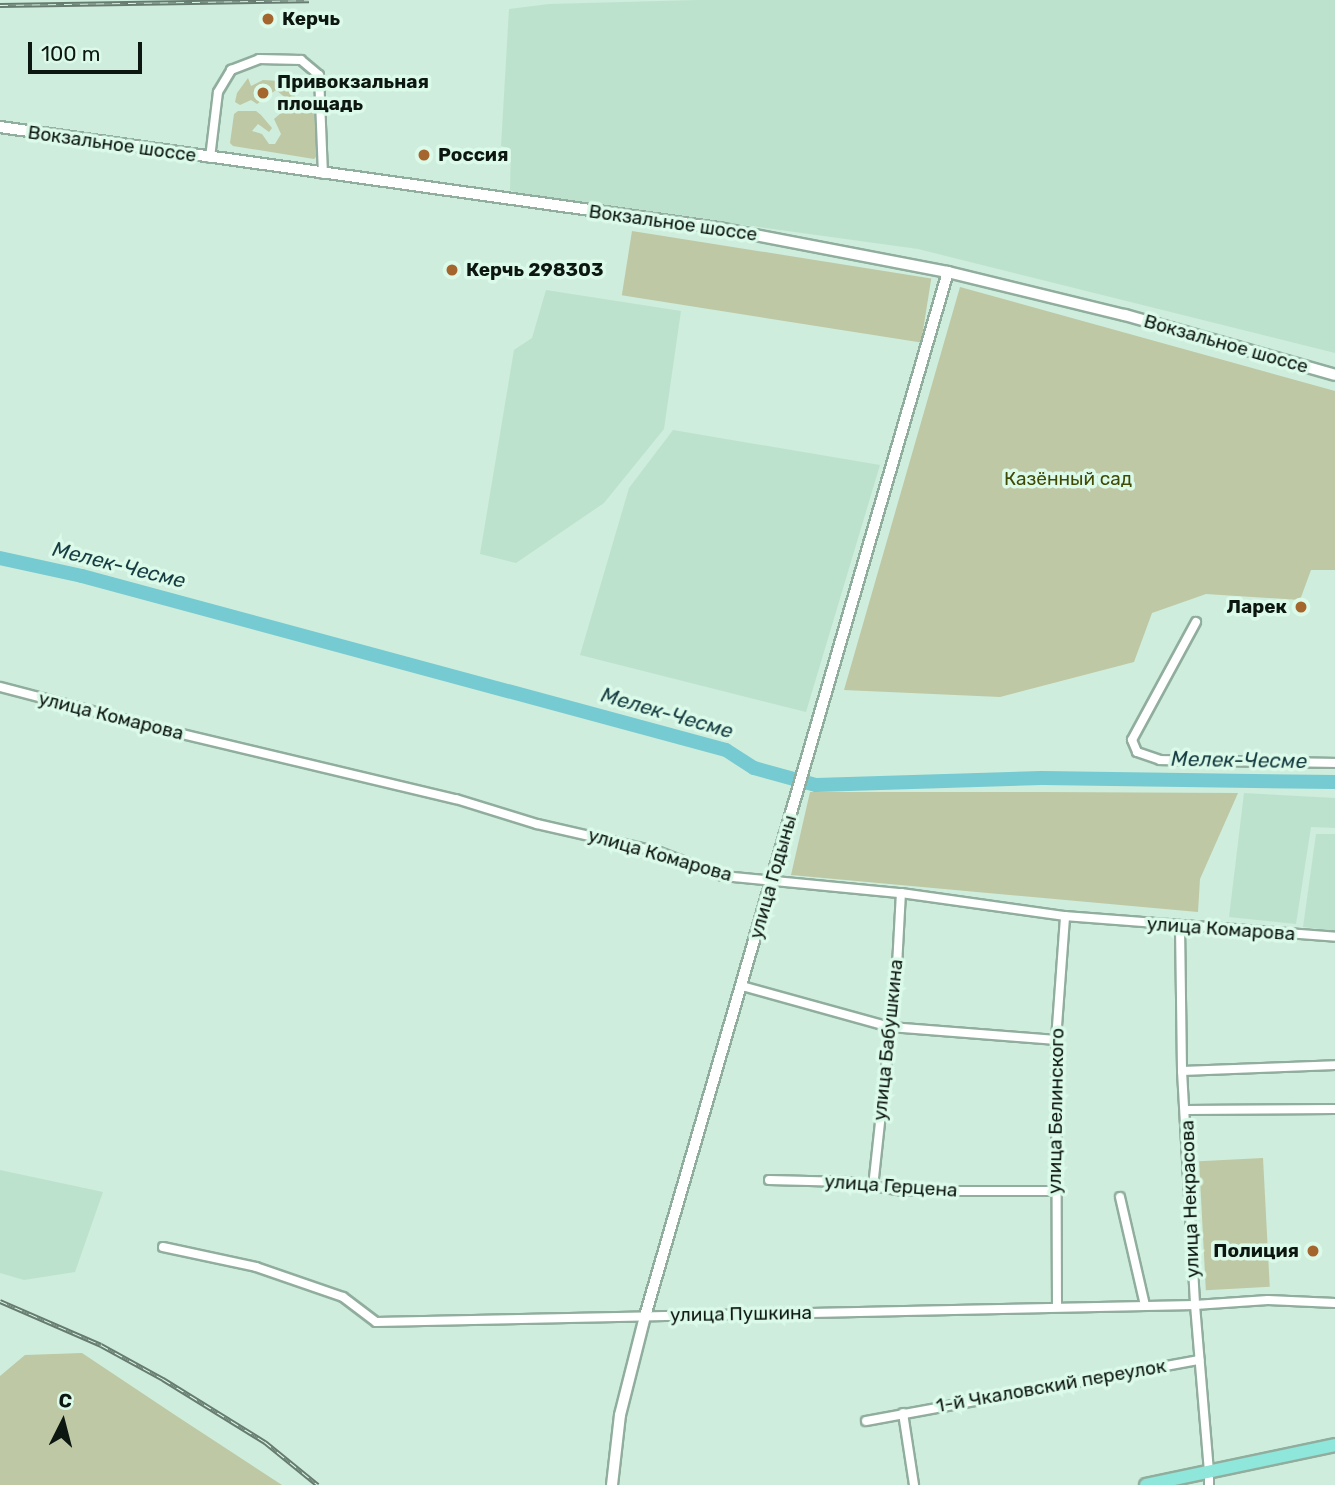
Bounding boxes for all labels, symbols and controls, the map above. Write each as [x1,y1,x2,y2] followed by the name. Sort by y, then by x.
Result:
[282,8,340,30] place label: Керчь
[260,11,276,27] marker: Керчь
[32,28,145,72] scale bar
[41,41,100,66] text: 100 m
[277,71,429,115] place label: Привокзальная площадь
[255,85,271,101] marker: Привокзальная площадь
[26,121,198,167] street label: Вокзальное шоссе
[438,144,508,166] place label: Россия
[416,147,432,163] marker: Россия
[587,200,759,246] street label: Вокзальное шоссе
[466,259,604,281] place label: Керчь 298303
[444,262,460,278] marker: Керчь 298303
[1141,310,1311,378] street label: Вокзальное шоссе
[1004,468,1132,490] park label: Казённый сад
[50,536,188,594] water label: Мелек-Чесме
[1227,596,1287,618] place label: Ларек
[1293,599,1309,615] marker: Ларек
[598,682,736,744] water label: Мелек-Чесме
[36,687,186,745] street label: улица Комарова
[1171,746,1307,774] water label: Мелек-Чесме
[744,813,802,941] street label: улица Годыны
[585,824,735,886] street label: улица Комарова
[1146,912,1296,946] street label: улица Комарова
[868,958,908,1122] street label: улица Бабушкина
[1043,1028,1069,1194] street label: улица Белинского
[1176,1120,1204,1278] street label: улица Некрасова
[824,1170,958,1202] street label: улица Герцена
[1213,1240,1299,1262] place label: Полиция
[1305,1243,1321,1259] marker: Полиция
[670,1301,812,1327] street label: улица Пушкина
[934,1355,1168,1417] street label: 1-й Чкаловский переулок
[28,1387,98,1457] north arrow
[57,1388,73,1413] text: С

